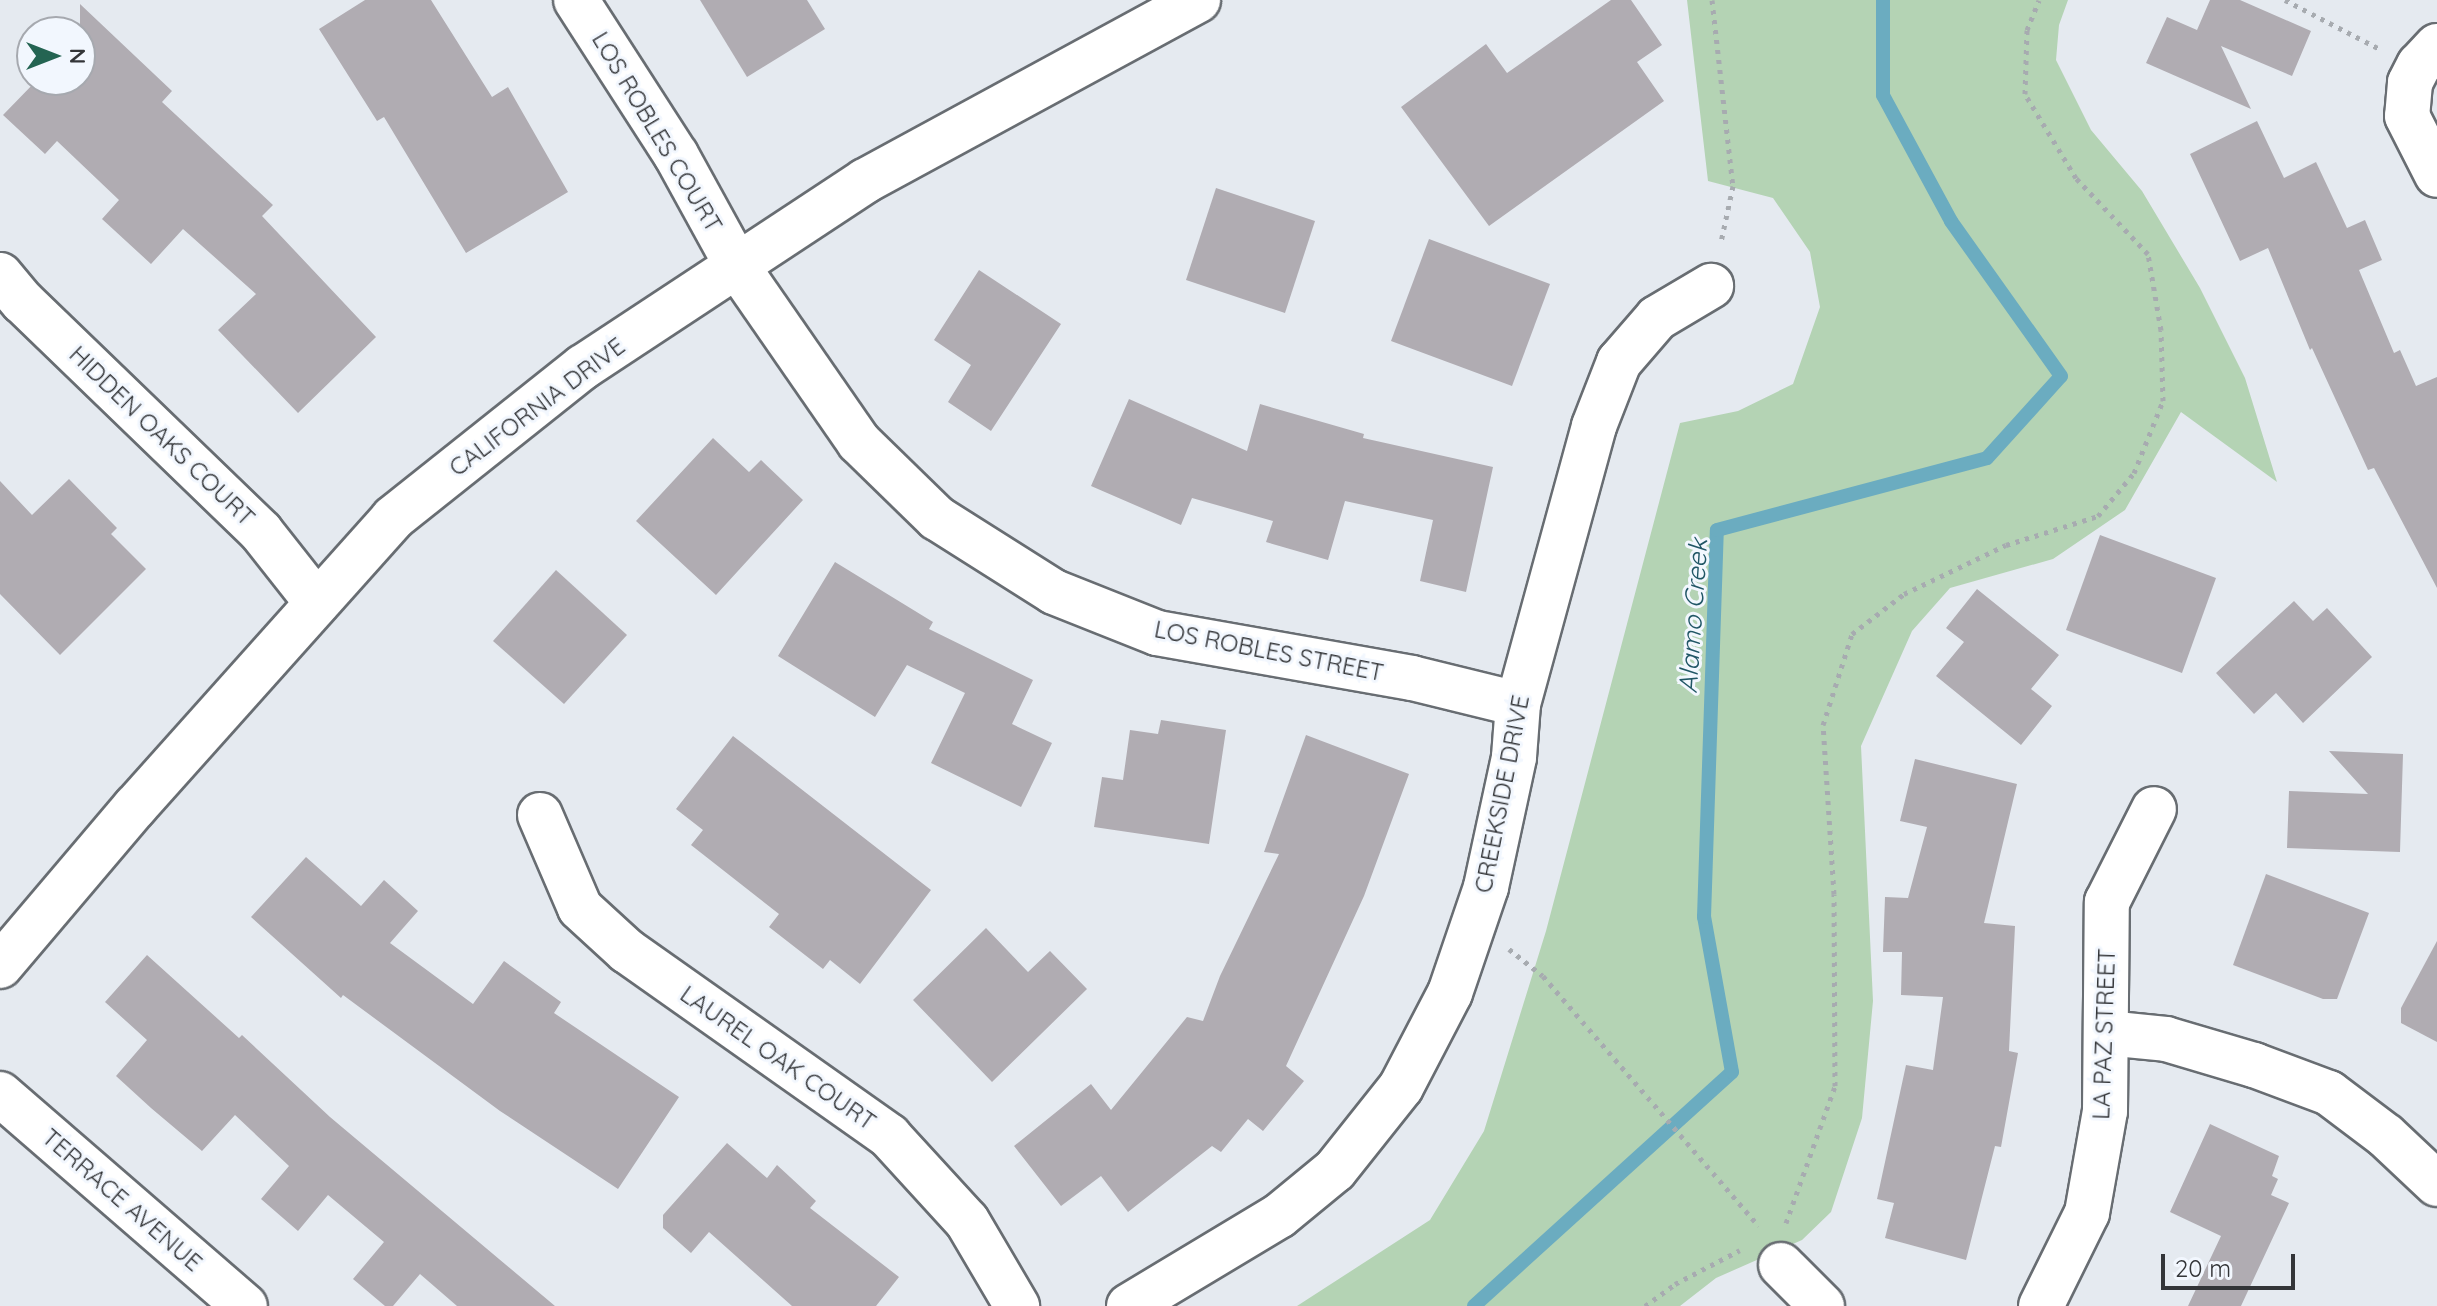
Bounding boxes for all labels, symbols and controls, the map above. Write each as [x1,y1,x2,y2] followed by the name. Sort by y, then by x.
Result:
[16,16,96,96] north arrow
[586,27,728,237] street label: LOS ROBLES COURT
[64,48,92,64] text: N
[444,332,630,482] street label: CALIFORNIA DRIVE
[63,340,261,532] street label: HIDDEN OAKS COURT
[1672,538,1714,694] water label: Alamo Creek
[1152,615,1386,687] street label: LOS ROBLES STREET
[1469,693,1535,895] street label: CREEKSIDE DRIVE
[2087,948,2121,1120] street label: LA PAZ STREET
[675,980,881,1136] street label: LAUREL OAK COURT
[36,1123,208,1277] street label: TERRACE AVENUE
[2165,1238,2299,1288] scale bar
[2175,1253,2231,1283] text: 20 m

